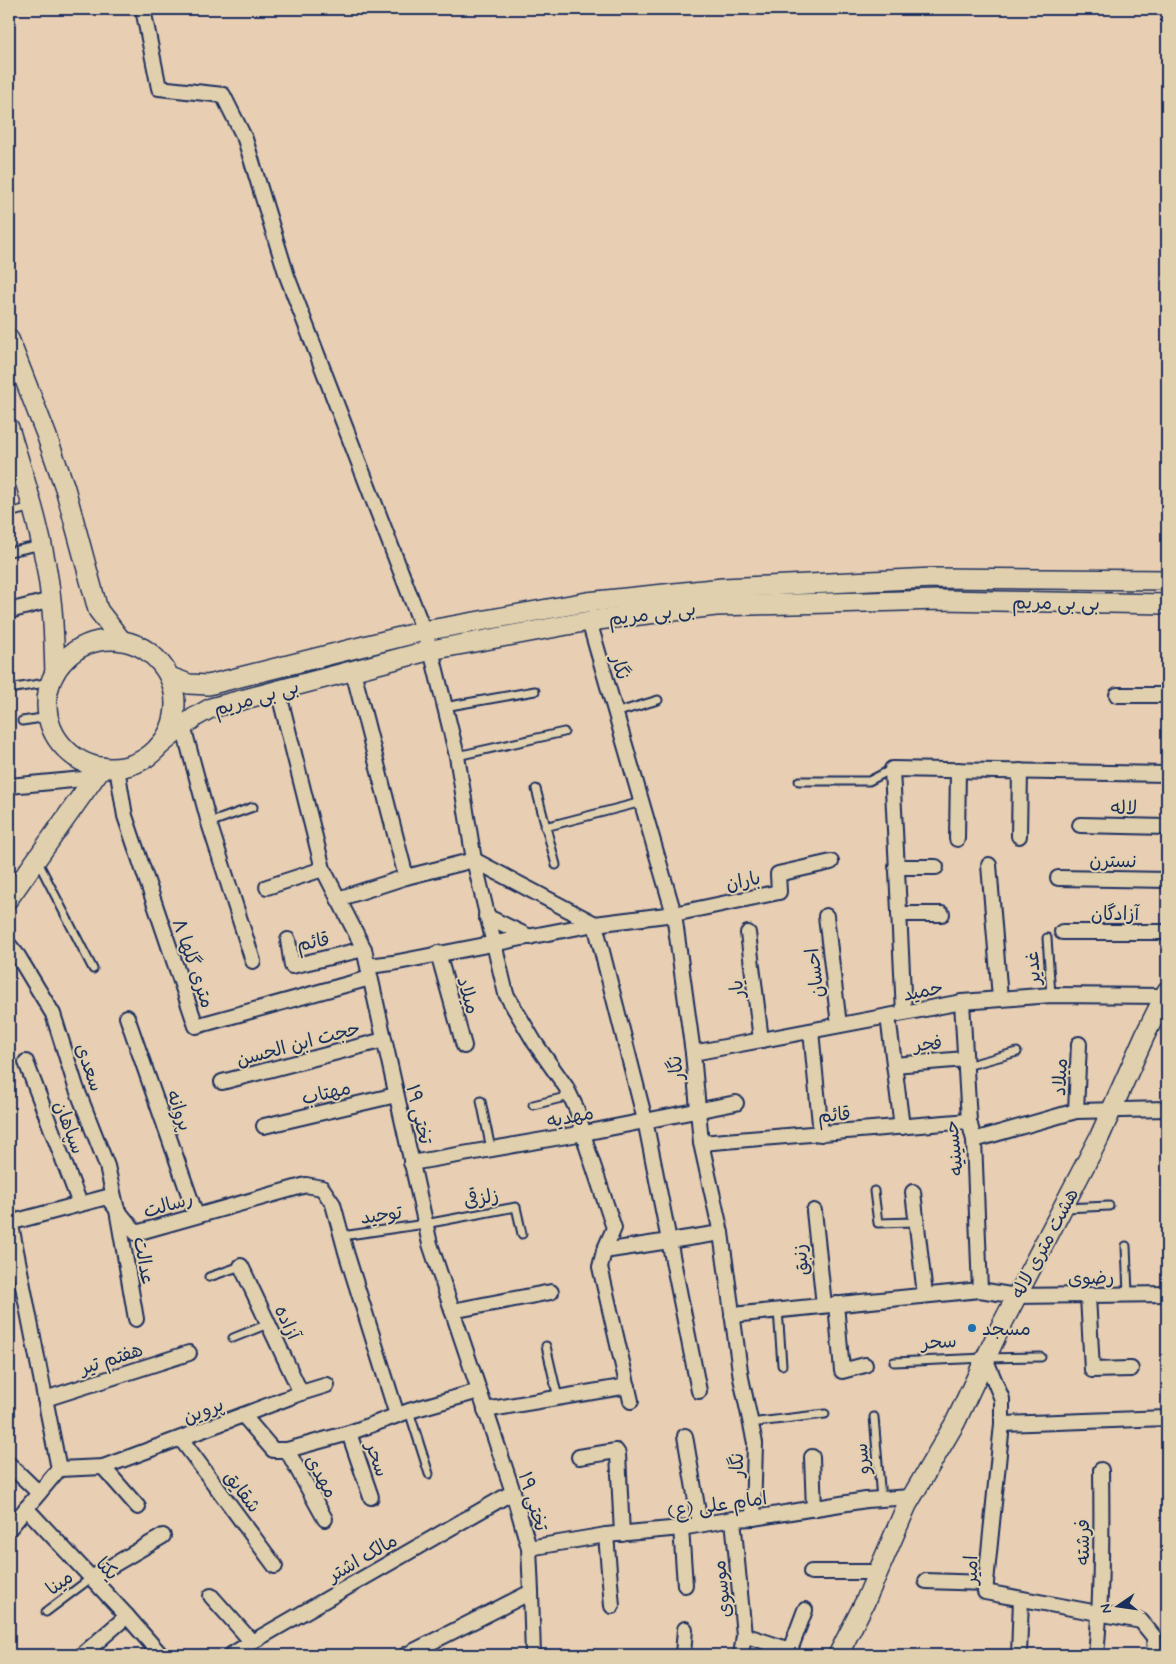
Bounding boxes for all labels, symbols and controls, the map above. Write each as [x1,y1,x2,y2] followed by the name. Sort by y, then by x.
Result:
[1012,590,1100,618] street label: بی بی مریم
[607,597,697,633] street label: بی بی مریم
[604,650,635,683] street label: نگار
[211,674,302,724] street label: بی بی مریم
[1110,796,1138,821] street label: لاله
[1089,849,1137,874] street label: نسترن
[724,866,763,897] street label: باران
[1091,902,1141,927] street label: آزادگان
[166,915,220,1011] street label: ۸ متری گلها
[295,927,332,959] street label: قائم
[800,946,831,999] street label: احسان
[1020,950,1047,987] street label: غدیر
[450,974,485,1017] street label: میلاد
[901,975,945,1008] street label: حمید
[724,978,751,1001] street label: یار
[234,1016,363,1073] street label: حجت ابن الحسن
[911,1031,943,1058] street label: فجر
[69,1040,108,1095] street label: سعدی
[663,1054,690,1083] street label: نگار
[1047,1058,1074,1097] street label: میلاد
[299,1076,353,1111] street label: مهتاب
[400,1082,438,1147] street label: تختی ۱۹
[160,1086,197,1135] street label: پروانه
[47,1097,90,1158] street label: سپاهان
[545,1101,596,1134] street label: مهدیه
[817,1102,852,1130] street label: قائم
[939,1119,970,1177] street label: حسینیه
[461,1182,501,1214] street label: زلزقی
[1006,1184,1085,1303] street label: هشت متری لاله
[140,1186,196,1224] street label: رسالت
[359,1200,404,1231] street label: توحید
[127,1235,160,1288] street label: عدالت
[787,1243,816,1277] street label: زنبق
[1067,1265,1115,1292] street label: رضوی
[268,1301,306,1345] street label: آزاده
[982,1317,1031,1342] place label: مسجد
[966,1322,978,1334] marker: مسجد
[919,1329,957,1356] street label: سحر
[75,1338,147,1383] street label: هفتم تیر
[180,1392,227,1431] street label: پروین
[358,1437,394,1480] street label: سحر
[849,1442,876,1477] street label: سرو
[299,1451,343,1503] street label: مهدی
[725,1453,750,1479] street label: نگار
[218,1466,266,1518] street label: شقایق
[512,1469,554,1535] street label: تختی ۱۹
[665,1486,769,1526] street label: امام علی (ع)
[1071,1519,1096,1565] street label: فرشته
[322,1528,402,1589] street label: مالک اشتر
[90,1552,124,1586] street label: یکتا
[959,1555,984,1587] street label: امیر
[707,1559,738,1619] street label: موسوی
[41,1565,79,1602] street label: مینا
[1094,1582,1144,1632] north arrow
[1096,1602,1116,1615] text: N

